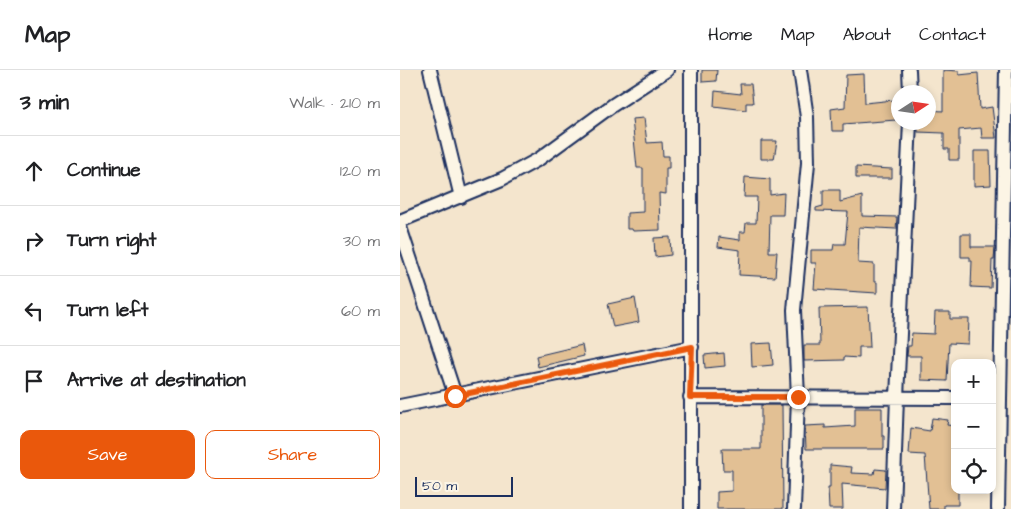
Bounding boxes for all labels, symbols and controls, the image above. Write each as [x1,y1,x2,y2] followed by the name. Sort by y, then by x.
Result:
[25,18,70,52] text: Map
[708,22,753,47] text: Home
[781,22,815,47] text: Map
[843,22,891,47] text: About
[919,22,986,47] text: Contact
[891,85,936,130] north arrow
[20,88,69,117] text: 3 min
[289,92,380,114] text: Walk · 210 m
[20,157,48,185] icon: ahead
[67,157,141,184] text: Continue
[340,160,380,182] text: 120 m
[20,227,48,255] icon: right
[67,227,156,254] text: Turn right
[343,230,380,252] text: 30 m
[20,297,48,325] icon: left
[67,297,148,324] text: Turn left
[341,300,380,322] text: 60 m
[951,359,996,494] map controls
[951,359,996,404] button: +
[20,367,48,395] icon: arrive
[67,367,246,394] text: Arrive at destination
[444,385,467,408] route start
[787,386,810,409] route end
[951,404,996,449] button: −
[20,430,195,479] button: Save
[205,430,380,479] button: Share
[951,449,996,494] button: locate
[415,474,512,497] scale bar
[422,476,457,496] text: 50 m

